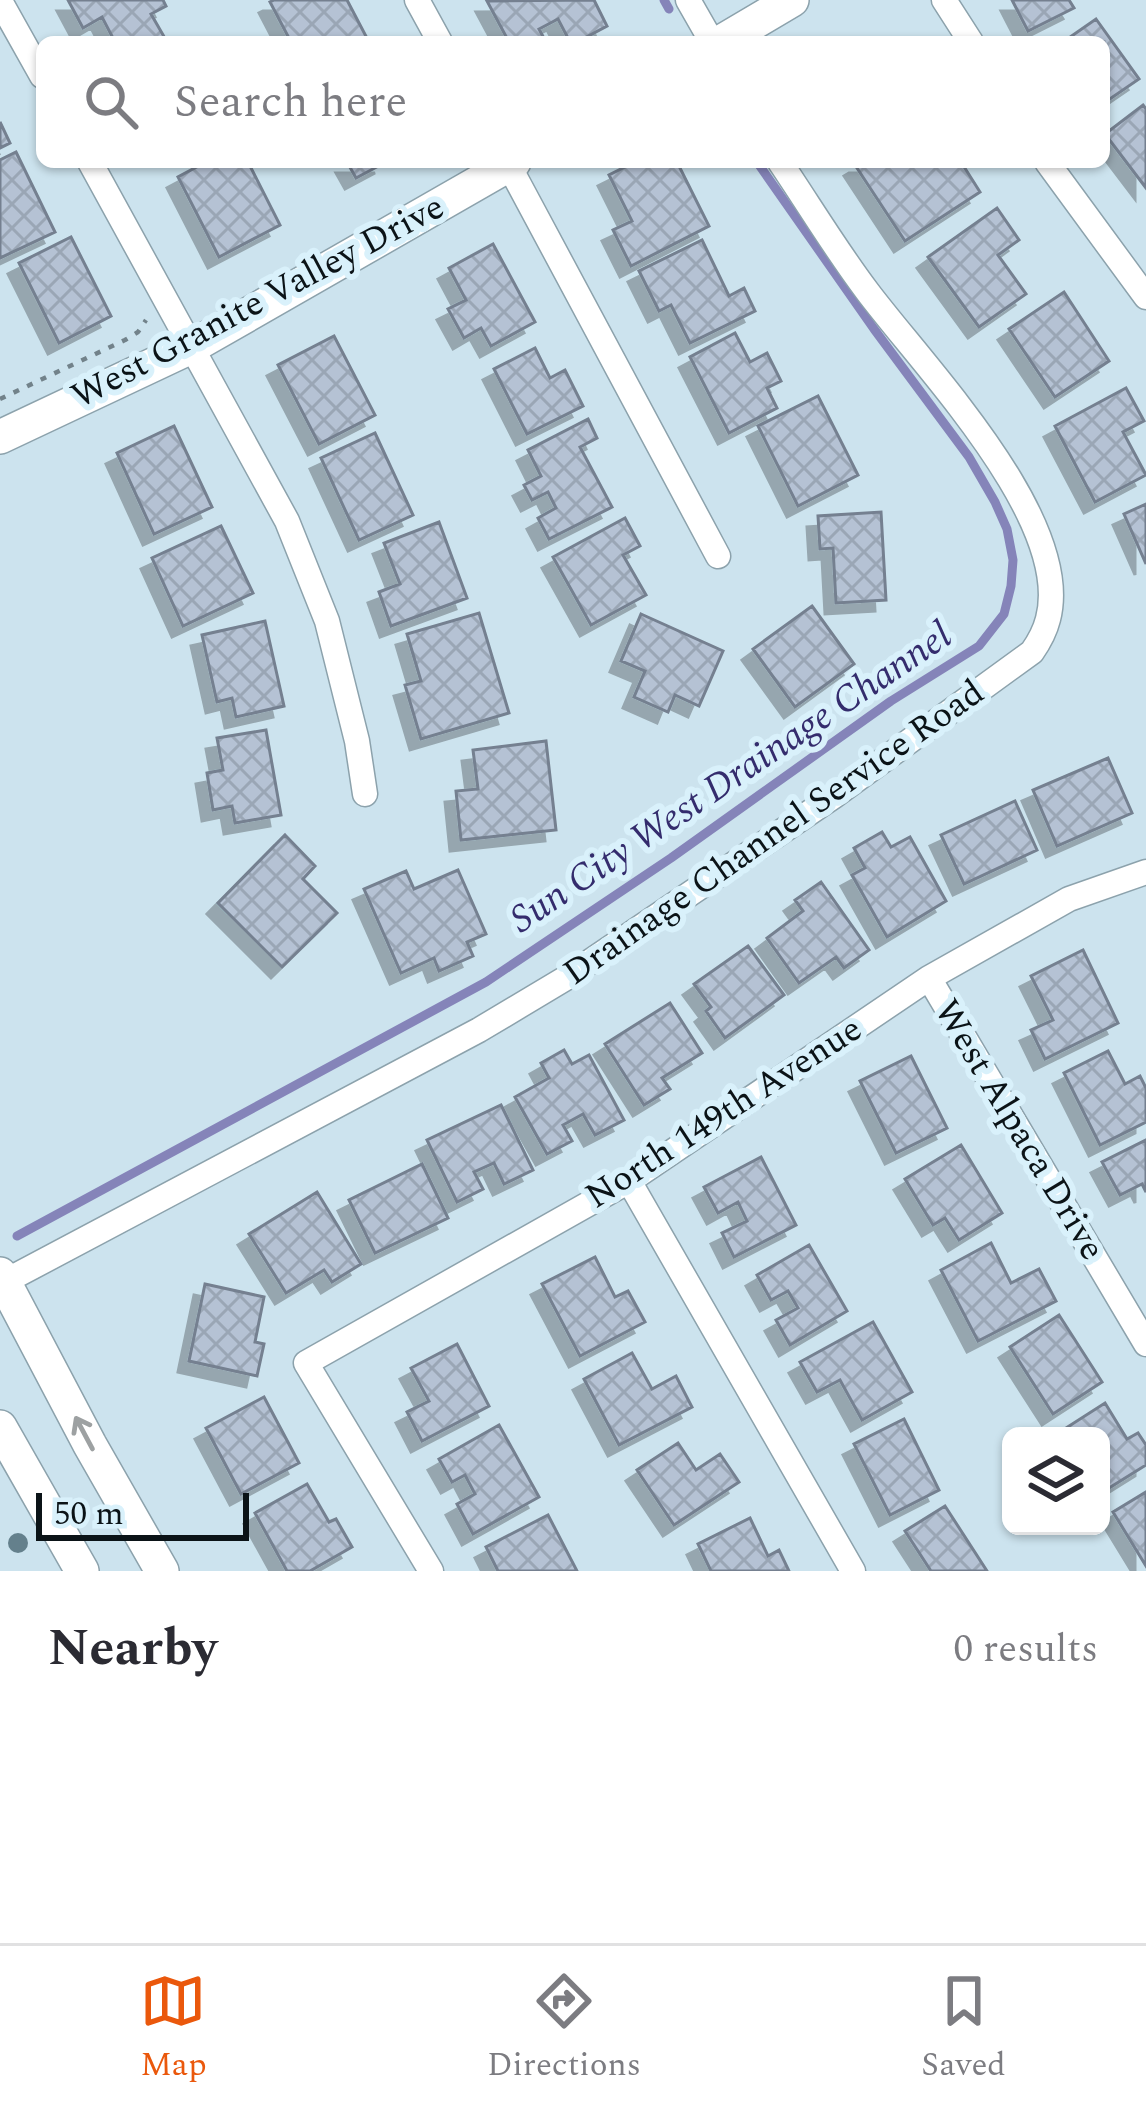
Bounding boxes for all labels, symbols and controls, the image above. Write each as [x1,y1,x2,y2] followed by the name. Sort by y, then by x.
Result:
[36,36,1110,168] search box
[174,68,407,137] text: Search here
[78,69,144,135] icon: search
[62,180,454,424] street label: West Granite Valley Drive
[498,607,964,949] water label: Sun City West Drainage Channel
[552,666,996,1000] street label: Drainage Channel Service Road
[919,989,1119,1271] street label: West Alpaca Drive
[575,1003,873,1223] street label: North 149th Avenue
[72,1416,95,1451] one-way arrow
[1002,1427,1110,1535] map controls
[1002,1427,1110,1535] button: layers
[36,1487,249,1540] scale bar
[54,1489,124,1539] text: 50 m
[48,1610,217,1688] text: Nearby
[954,1620,1098,1679] text: 0 results
[140,1968,207,2090] tab: Map
[487,1968,641,2090] tab: Directions
[921,1968,1006,2090] tab: Saved

